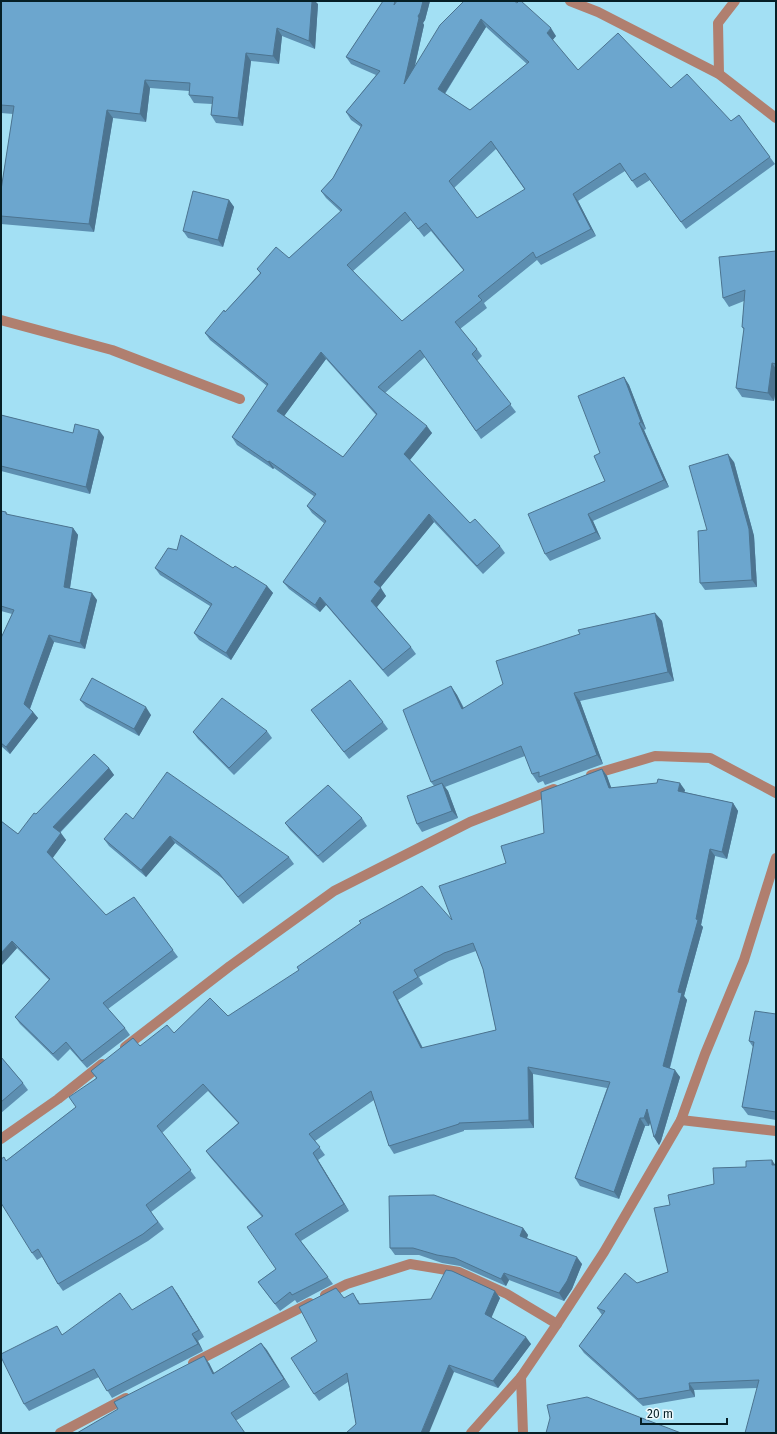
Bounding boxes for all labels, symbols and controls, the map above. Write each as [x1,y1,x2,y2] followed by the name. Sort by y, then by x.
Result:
[641,1400,727,1426] scale bar
[647,1407,673,1421] text: 20 m

